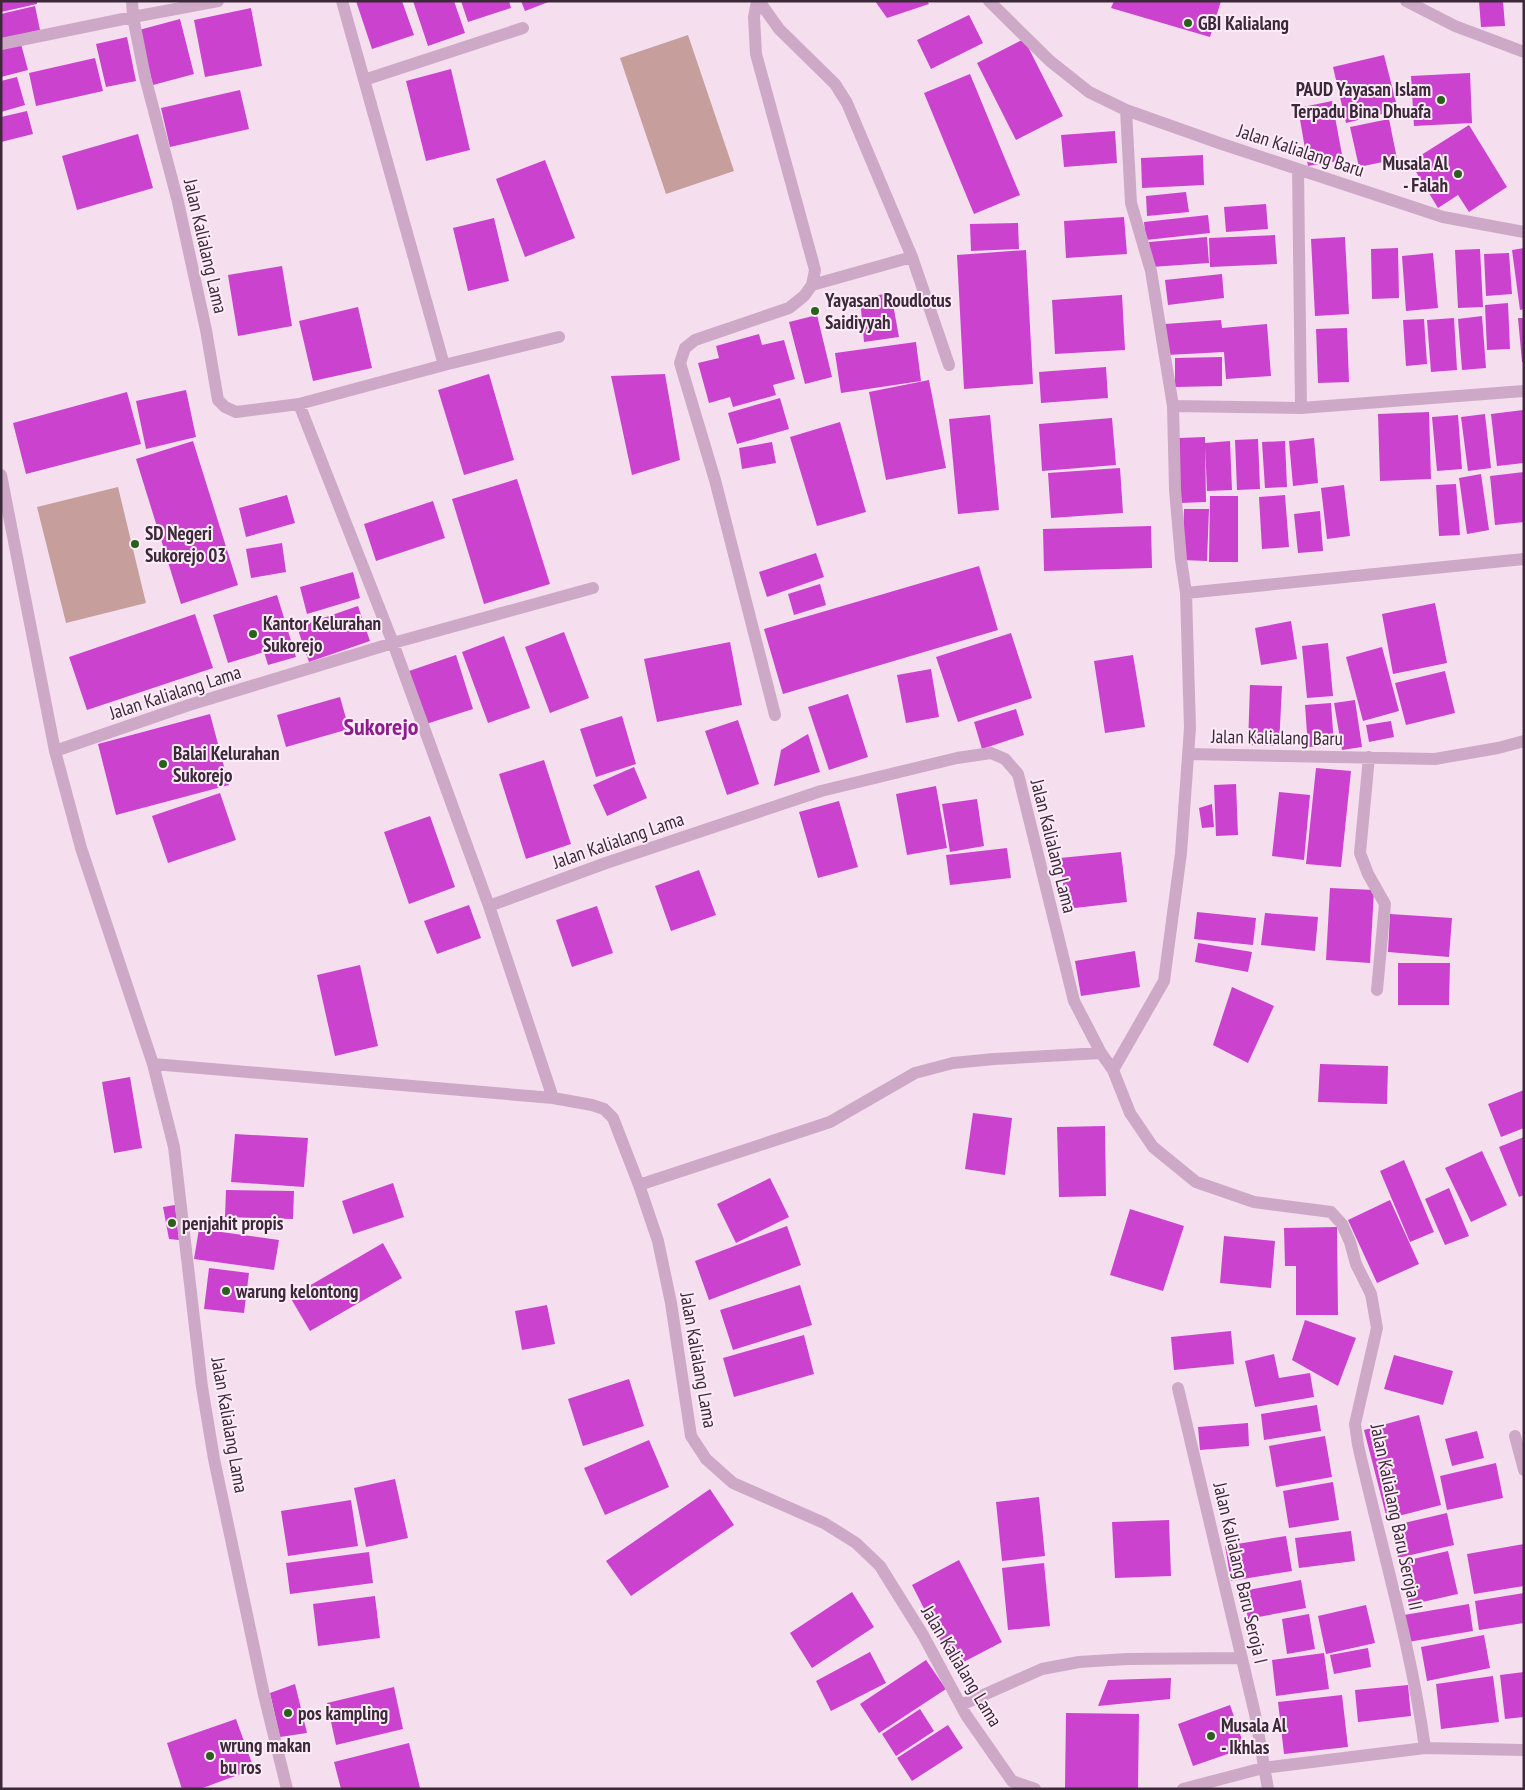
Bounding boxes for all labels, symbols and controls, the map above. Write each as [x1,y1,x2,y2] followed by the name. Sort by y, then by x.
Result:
[1198,11,1289,35] place label: GBI Kalialang
[1182,17,1194,29] marker: GBI Kalialang
[1291,77,1431,123] place label: PAUD Yayasan Islam Terpadu Bina Dhuafa
[1435,94,1447,106] marker: PAUD Yayasan Islam Terpadu Bina Dhuafa
[1234,118,1367,182] street label: Jalan Kalialang Baru
[1383,151,1448,197] place label: Musala Al - Falah
[1452,168,1464,180] marker: Musala Al - Falah
[179,176,233,315] street label: Jalan Kalialang Lama
[824,288,952,334] place label: Yayasan Roudlotus Saidiyyah
[809,305,821,317] marker: Yayasan Roudlotus Saidiyyah
[145,521,226,567] place label: SD Negeri Sukorejo 03
[129,538,141,550] marker: SD Negeri Sukorejo 03
[263,611,381,657] place label: Kantor Kelurahan Sukorejo
[247,628,259,640] marker: Kantor Kelurahan Sukorejo
[105,659,244,725] street label: Jalan Kalialang Lama
[344,711,419,742] district label: Sukorejo
[1210,724,1343,750] street label: Jalan Kalialang Baru
[173,741,279,787] place label: Balai Kelurahan Sukorejo
[157,758,169,770] marker: Balai Kelurahan Sukorejo
[1026,776,1082,915] street label: Jalan Kalialang Lama
[548,806,687,874] street label: Jalan Kalialang Lama
[182,1211,284,1235] place label: penjahit propis
[166,1217,178,1229] marker: penjahit propis
[235,1279,358,1303] place label: warung kelontong
[220,1285,232,1297] marker: warung kelontong
[675,1289,723,1430] street label: Jalan Kalialang Lama
[206,1354,254,1495] street label: Jalan Kalialang Lama
[1365,1421,1428,1612] street label: Jalan Kalialang Baru Seroja II
[1208,1479,1274,1666] street label: Jalan Kalialang Baru Seroja I
[916,1600,1008,1731] street label: Jalan Kalialang Lama
[298,1701,388,1725] place label: pos kampling
[282,1707,294,1719] marker: pos kampling
[1221,1713,1287,1759] place label: Musala Al - Ikhlas
[1205,1730,1217,1742] marker: Musala Al - Ikhlas
[219,1733,311,1779] place label: wrung makan bu ros
[204,1750,216,1762] marker: wrung makan bu ros

